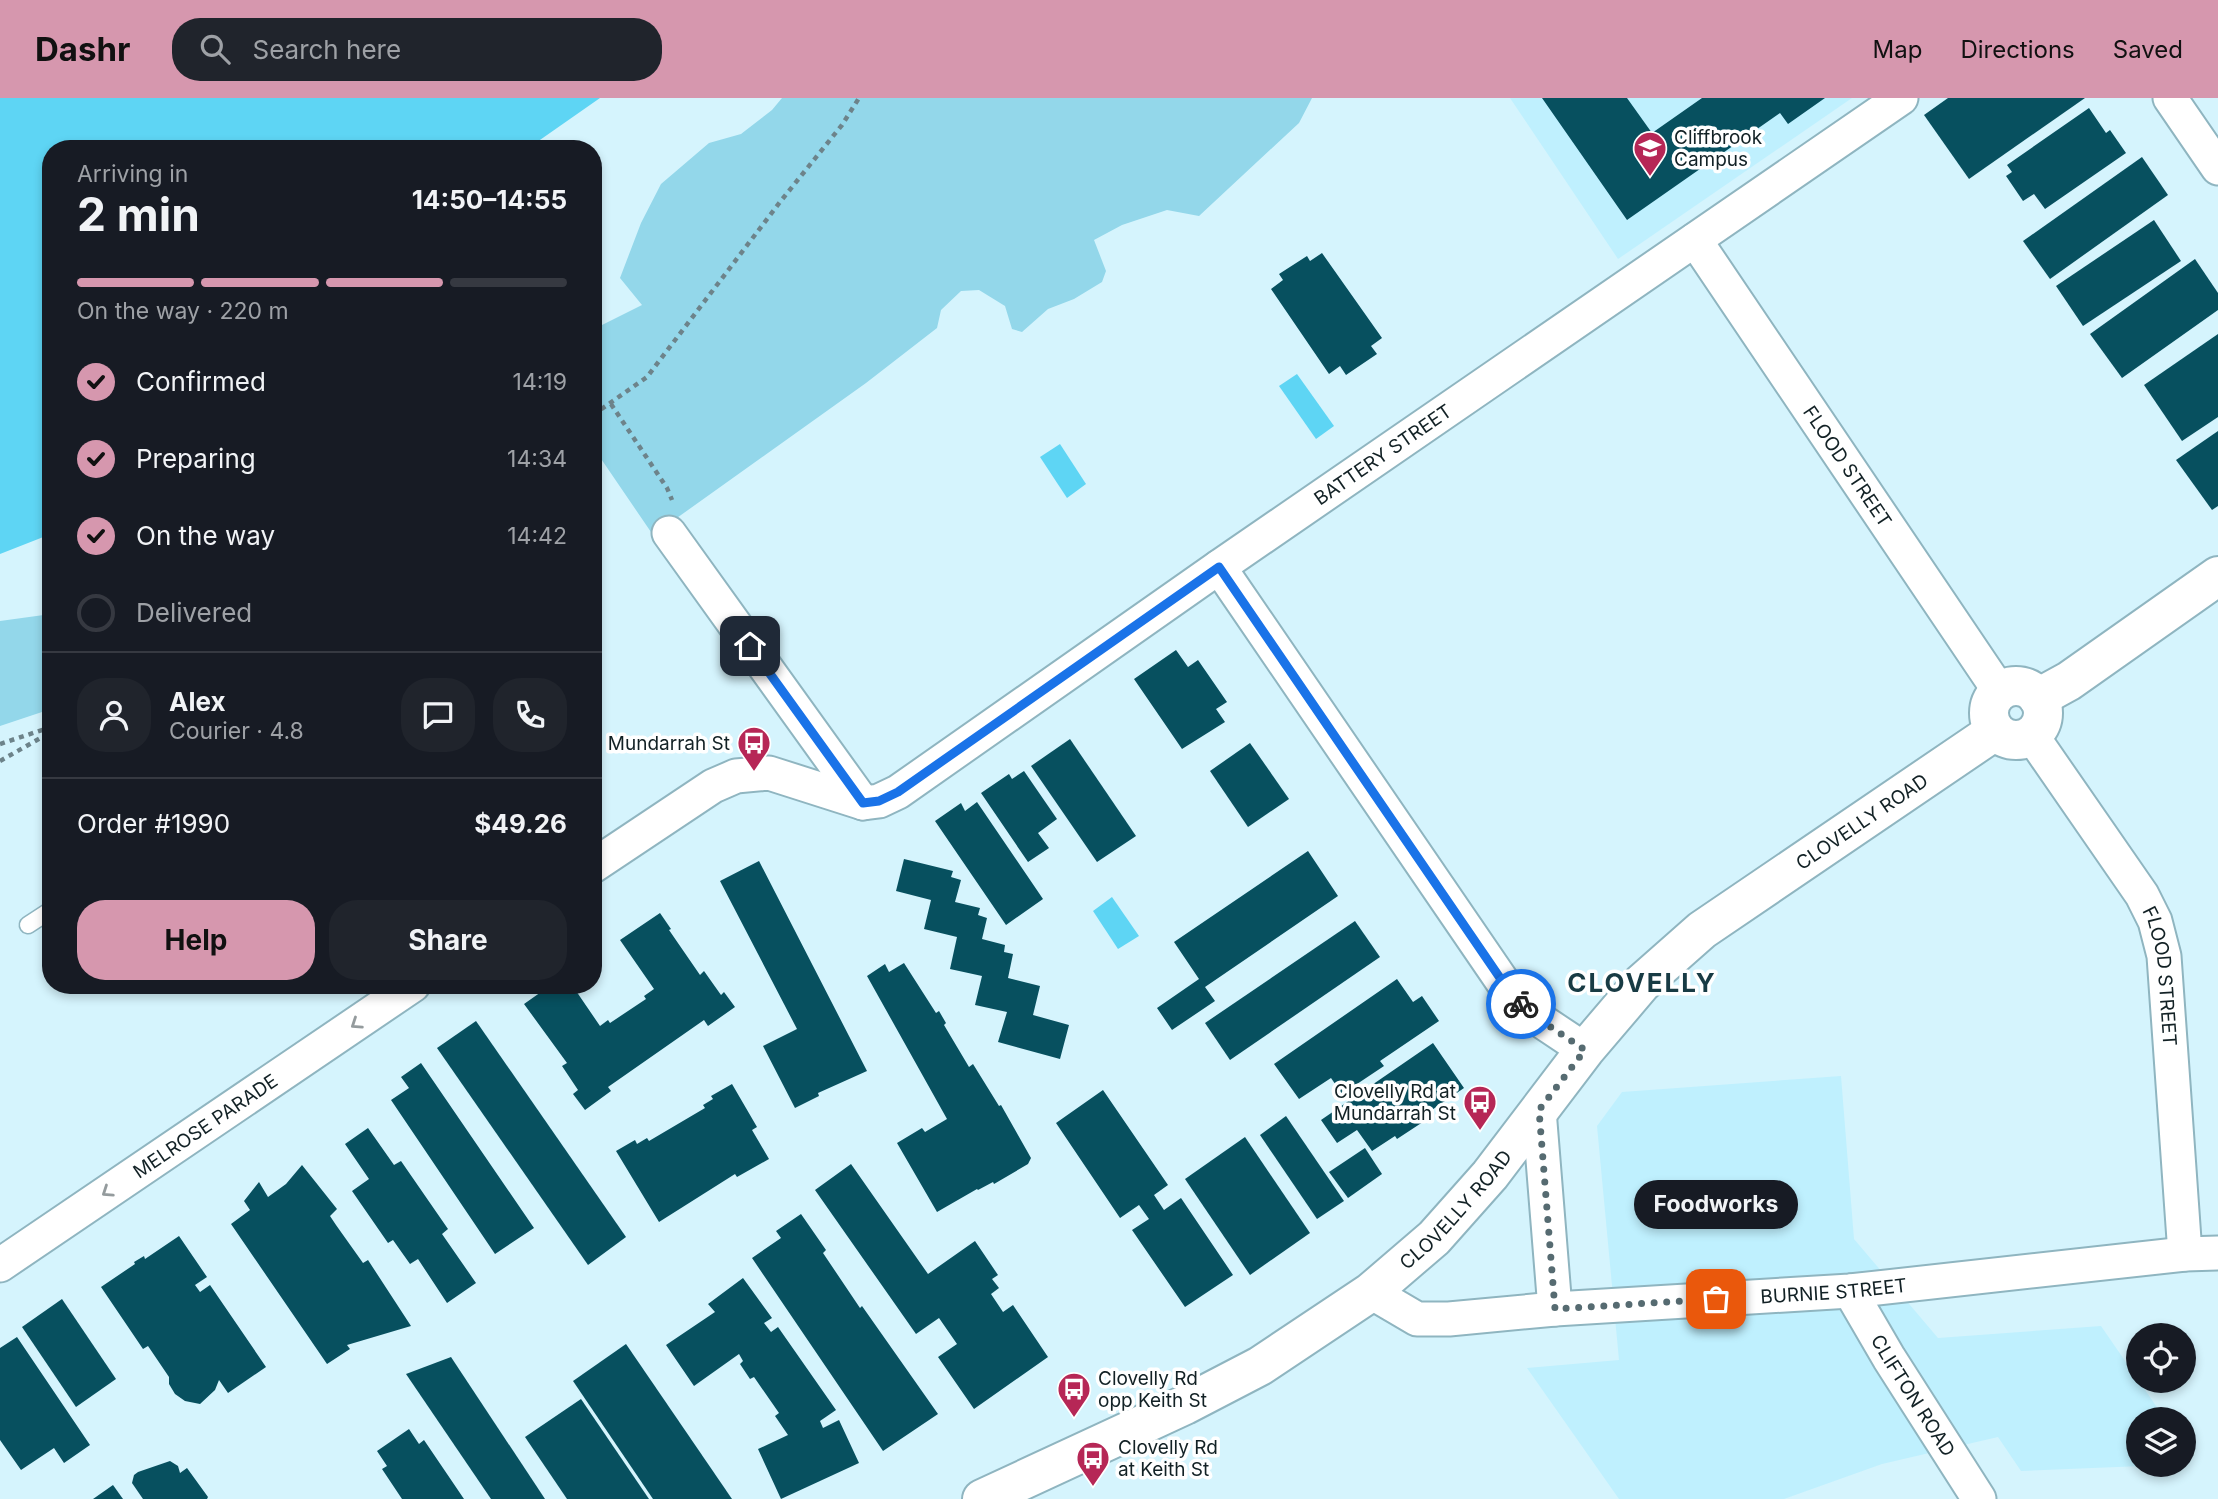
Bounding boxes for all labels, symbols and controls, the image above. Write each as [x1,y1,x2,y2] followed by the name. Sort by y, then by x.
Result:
[172,18,662,81] search box
[35,29,130,69] text: Dashr
[196,30,234,68] icon: search
[252,34,401,65] text: Search here
[1873,35,1922,64] text: Map
[1960,35,2075,64] text: Directions
[2113,35,2183,64] text: Saved
[1674,126,1763,171] place label: Cliffbrook Campus
[1631,129,1669,178] school or university icon: Cliffbrook Campus
[77,160,188,188] text: Arriving in
[412,184,567,215] text: 14:50–14:55
[77,186,200,242] text: 2 min
[77,297,289,325] text: On the way · 220 m
[77,363,115,401] icon: check
[136,366,266,397] text: Confirmed
[513,368,567,396] text: 14:19
[1310,400,1456,510] street label: BATTERY STREET
[1798,402,1896,532] street label: FLOOD STREET
[77,440,115,478] icon: check
[136,443,256,474] text: Preparing
[507,445,567,473] text: 14:34
[77,517,115,555] icon: check
[136,520,275,551] text: On the way
[507,522,567,550] text: 14:42
[136,597,252,628] text: Delivered
[720,616,780,676] pin
[731,627,769,665] icon: home
[77,678,151,752] button: person
[401,678,475,752] button: chat
[493,678,567,752] button: phone
[169,686,226,717] text: Alex
[169,717,304,745] text: Courier · 4.8
[735,724,773,773] bus stop icon: Mundarrah St
[608,732,730,755] place label: Mundarrah St
[1792,769,1932,875] street label: CLOVELLY ROAD
[77,808,230,839] text: Order #1990
[474,808,567,839] text: $49.26
[77,900,315,980] button: Help
[329,900,567,980] button: Share
[2138,903,2181,1047] street label: FLOOD STREET
[1567,967,1717,998] district label: CLOVELLY
[1486,969,1556,1039] courier
[1502,985,1540,1023] icon: bike
[351,1015,364,1028] one-way arrow
[129,1069,282,1183] street label: MELROSE PARADE
[1334,1080,1456,1125] place label: Clovelly Rd at Mundarrah St
[1461,1083,1499,1132] bus stop icon: Clovelly Rd at Mundarrah St
[1395,1146,1517,1274] street label: CLOVELLY ROAD
[1634,1180,1798,1229] callout: Foodworks
[102,1184,115,1197] one-way arrow
[1654,1190,1778,1218] text: Foodworks
[1686,1269,1746,1329] pin
[1760,1274,1908,1308] street label: BURNIE STREET
[1697,1280,1735,1318] icon: bag
[2126,1323,2196,1477] map controls
[2126,1323,2196,1393] button: locate
[1866,1330,1960,1461] street label: CLIFTON ROAD
[1098,1367,1207,1412] place label: Clovelly Rd opp Keith St
[1055,1370,1093,1419] bus stop icon: Clovelly Rd opp Keith St
[2126,1407,2196,1477] button: layers
[1118,1436,1218,1481] place label: Clovelly Rd at Keith St
[1074,1439,1112,1488] bus stop icon: Clovelly Rd at Keith St

